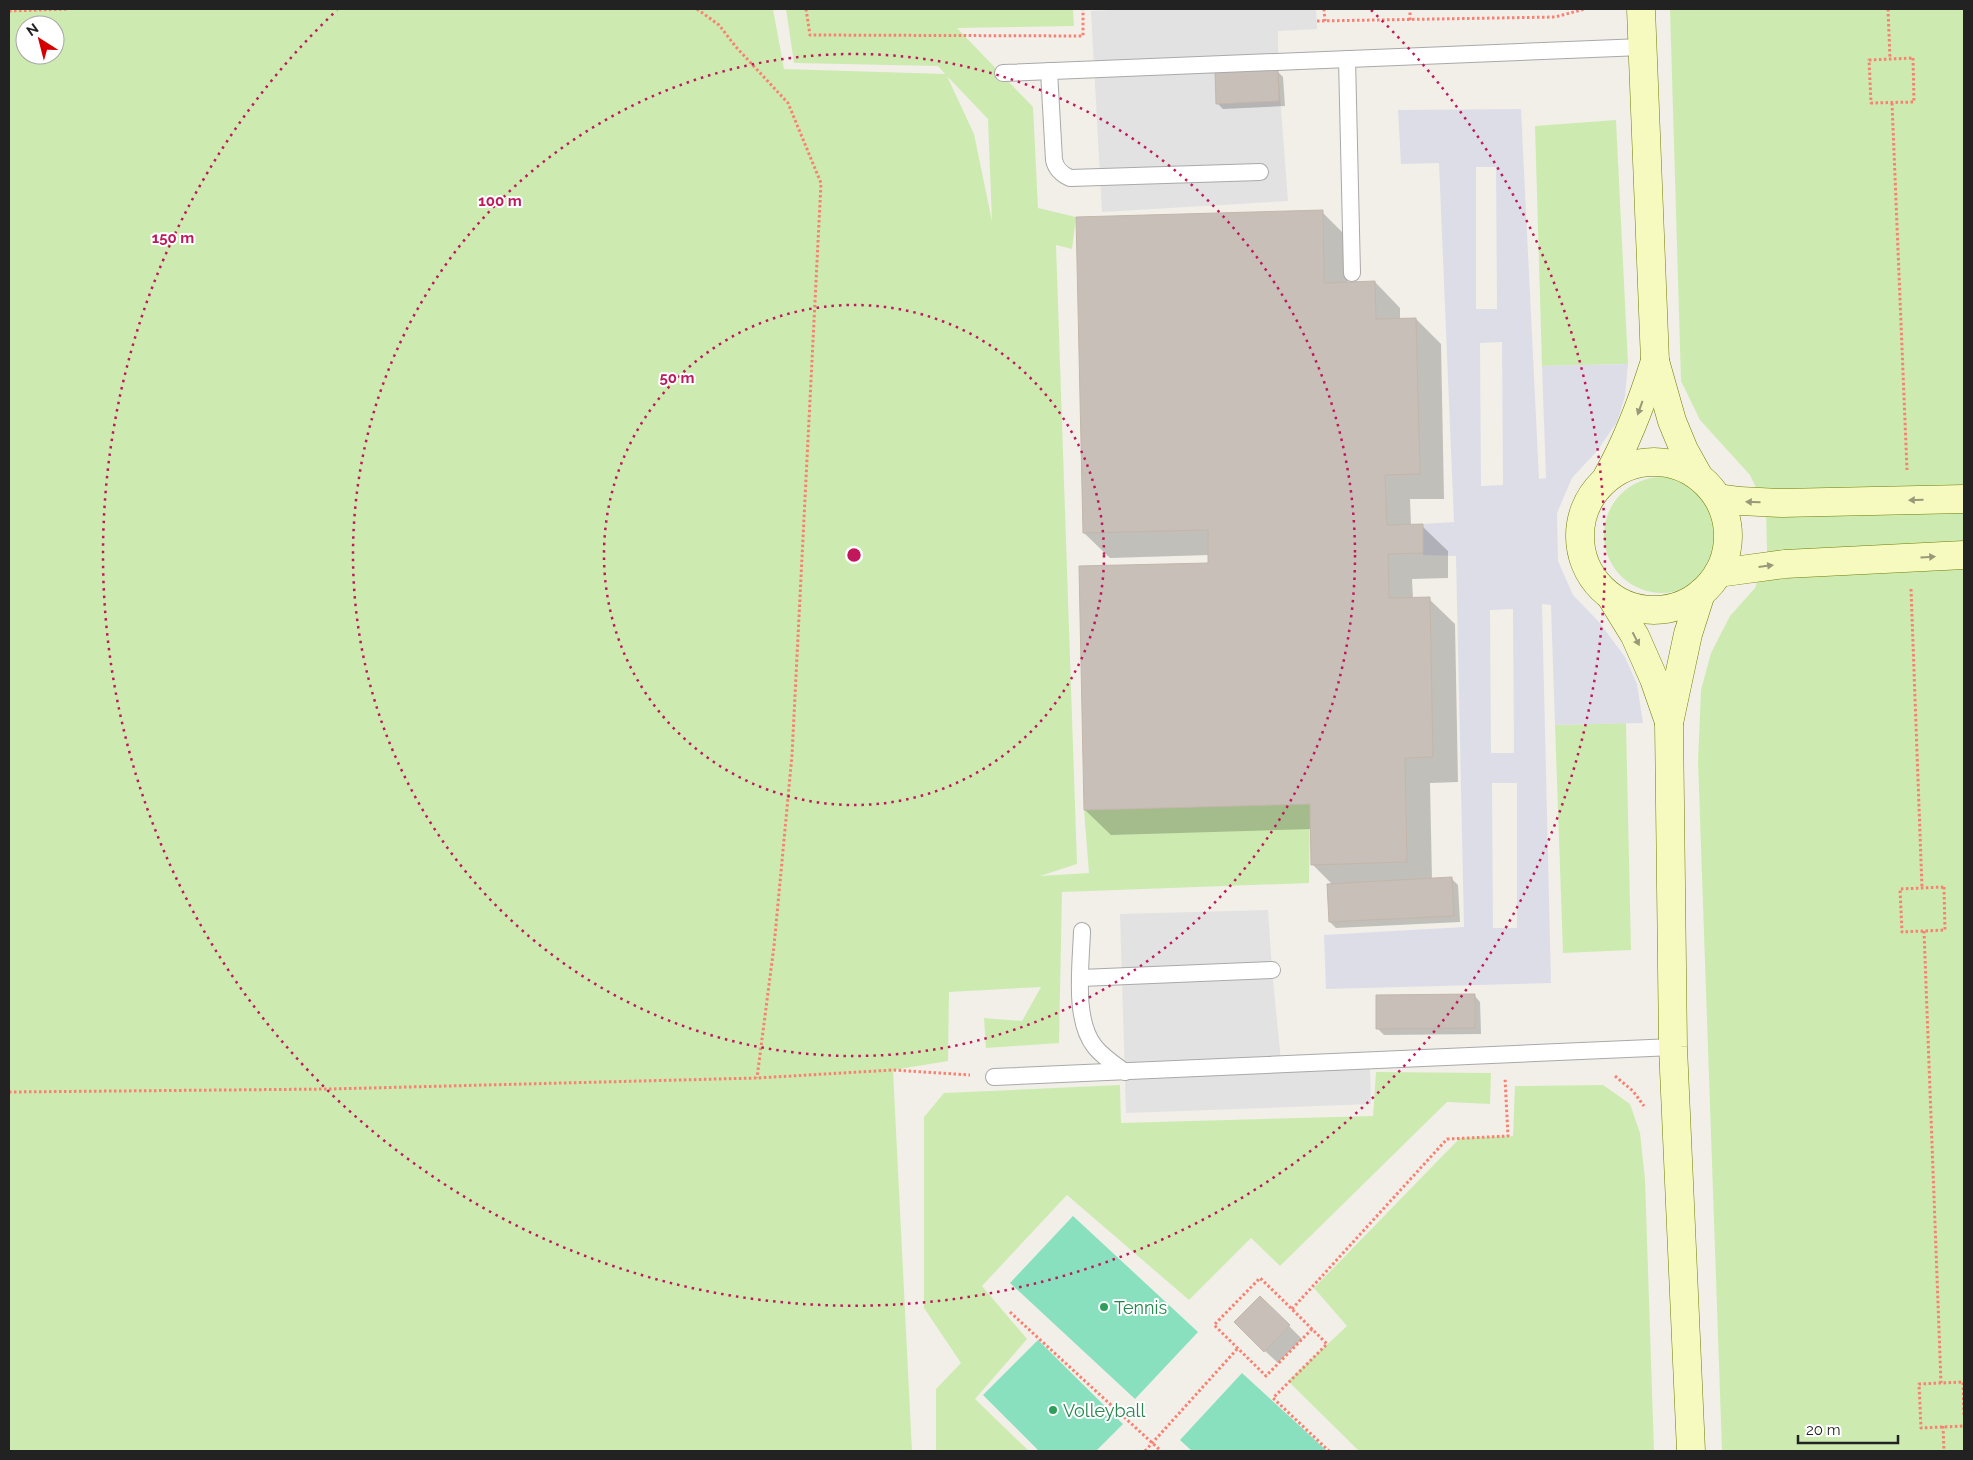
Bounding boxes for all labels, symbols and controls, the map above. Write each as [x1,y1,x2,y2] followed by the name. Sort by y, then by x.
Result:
[15,15,65,65] north arrow
[23,20,41,39] text: N
[478,192,522,210] text: 100 m
[152,229,194,247] text: 150 m
[659,369,695,387] text: 50 m
[1636,400,1643,415] one-way arrow
[1907,496,1923,504] one-way arrow
[1745,498,1761,506] one-way arrow
[845,546,863,564] centre of rings
[1920,552,1936,560] one-way arrow
[1758,562,1774,570] one-way arrow
[1632,632,1640,646] one-way arrow
[1114,1297,1167,1318] place label: Tennis
[1098,1301,1110,1313] marker: Tennis
[1063,1400,1145,1421] place label: Volleyball
[1047,1404,1059,1416] marker: Volleyball
[1798,1412,1898,1444] scale bar
[1806,1421,1841,1439] text: 20 m

